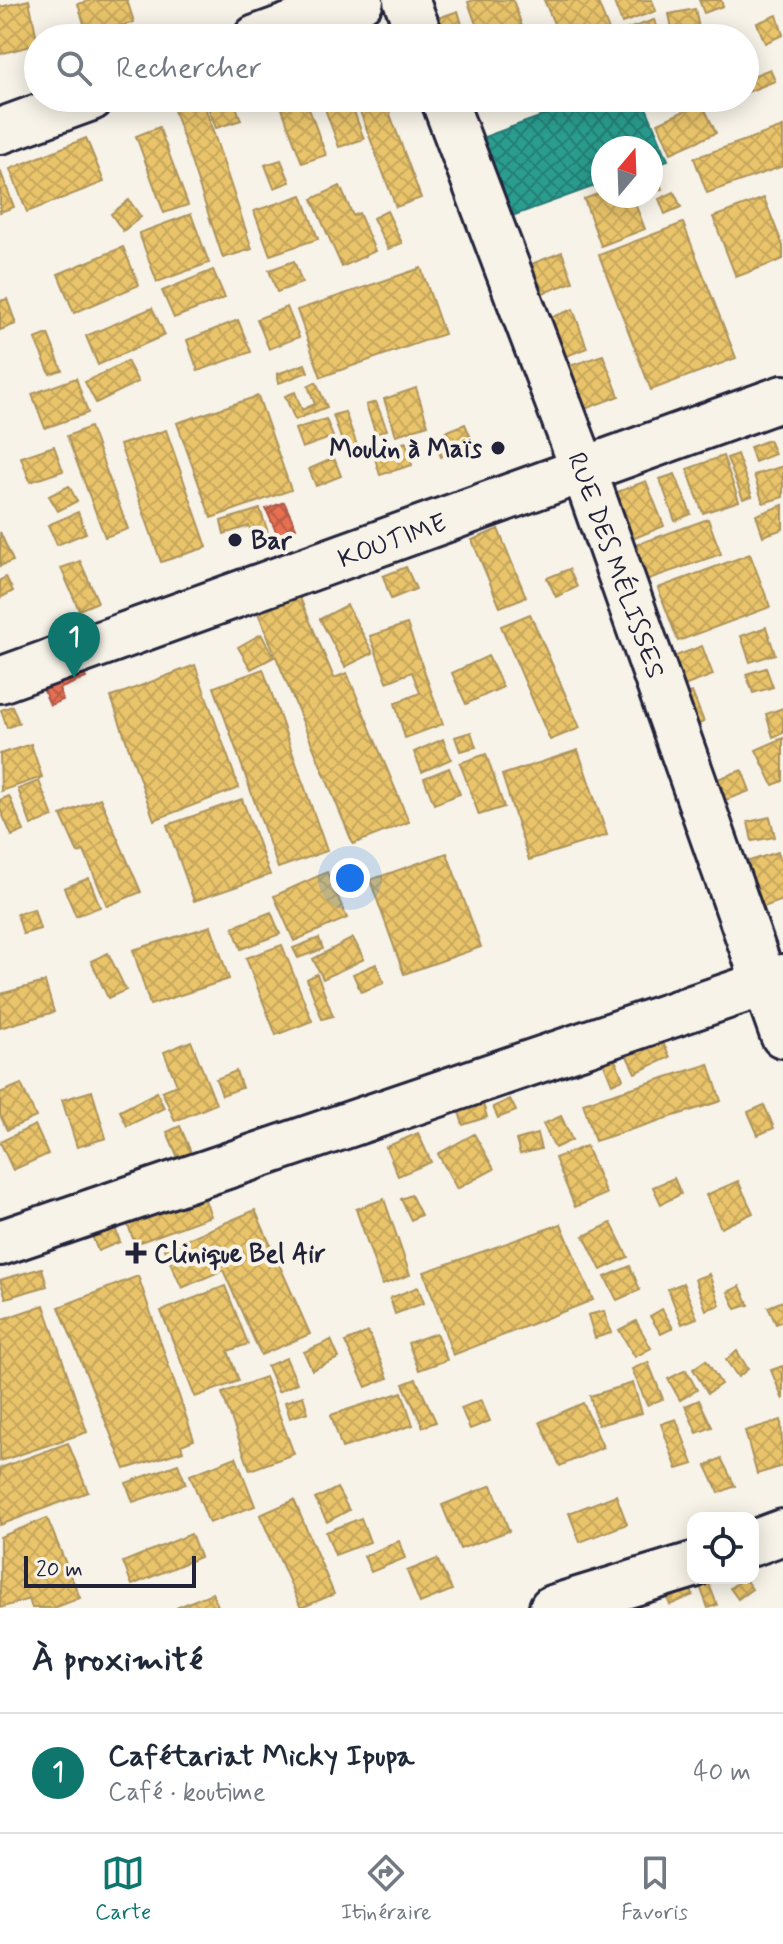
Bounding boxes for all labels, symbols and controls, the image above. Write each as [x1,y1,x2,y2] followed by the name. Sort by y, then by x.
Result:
[24,24,759,112] search box
[52,46,96,90] icon: search
[116,49,262,88] text: Rechercher
[591,136,663,208] north arrow
[329,433,483,467] place label: Moulin à Maïs
[489,439,507,457] marker: Moulin à Maïs
[558,447,674,683] street label: RUE DES MÉLISSES
[334,507,452,577] street label: KOUTIME
[251,525,293,559] place label: Bar
[226,531,244,549] marker: Bar
[48,612,100,678] pin: 1
[330,858,370,898] your location
[154,1238,326,1272] place label: Clinique Bel Air
[125,1242,147,1264] marker: Clinique Bel Air
[687,1512,759,1584] map controls
[687,1512,759,1584] button: locate
[24,1552,196,1588] scale bar
[36,1556,83,1584] text: 20 m
[32,1638,203,1683] text: À proximité
[108,1737,414,1776] text: Cafétariat Micky Ipupa
[52,1756,64,1790] text: 1
[693,1756,751,1790] text: 40 m
[108,1776,266,1810] text: Café · koutime
[95,1851,151,1927] tab: Carte
[341,1851,431,1927] tab: Itinéraire
[621,1851,688,1927] tab: Favoris

